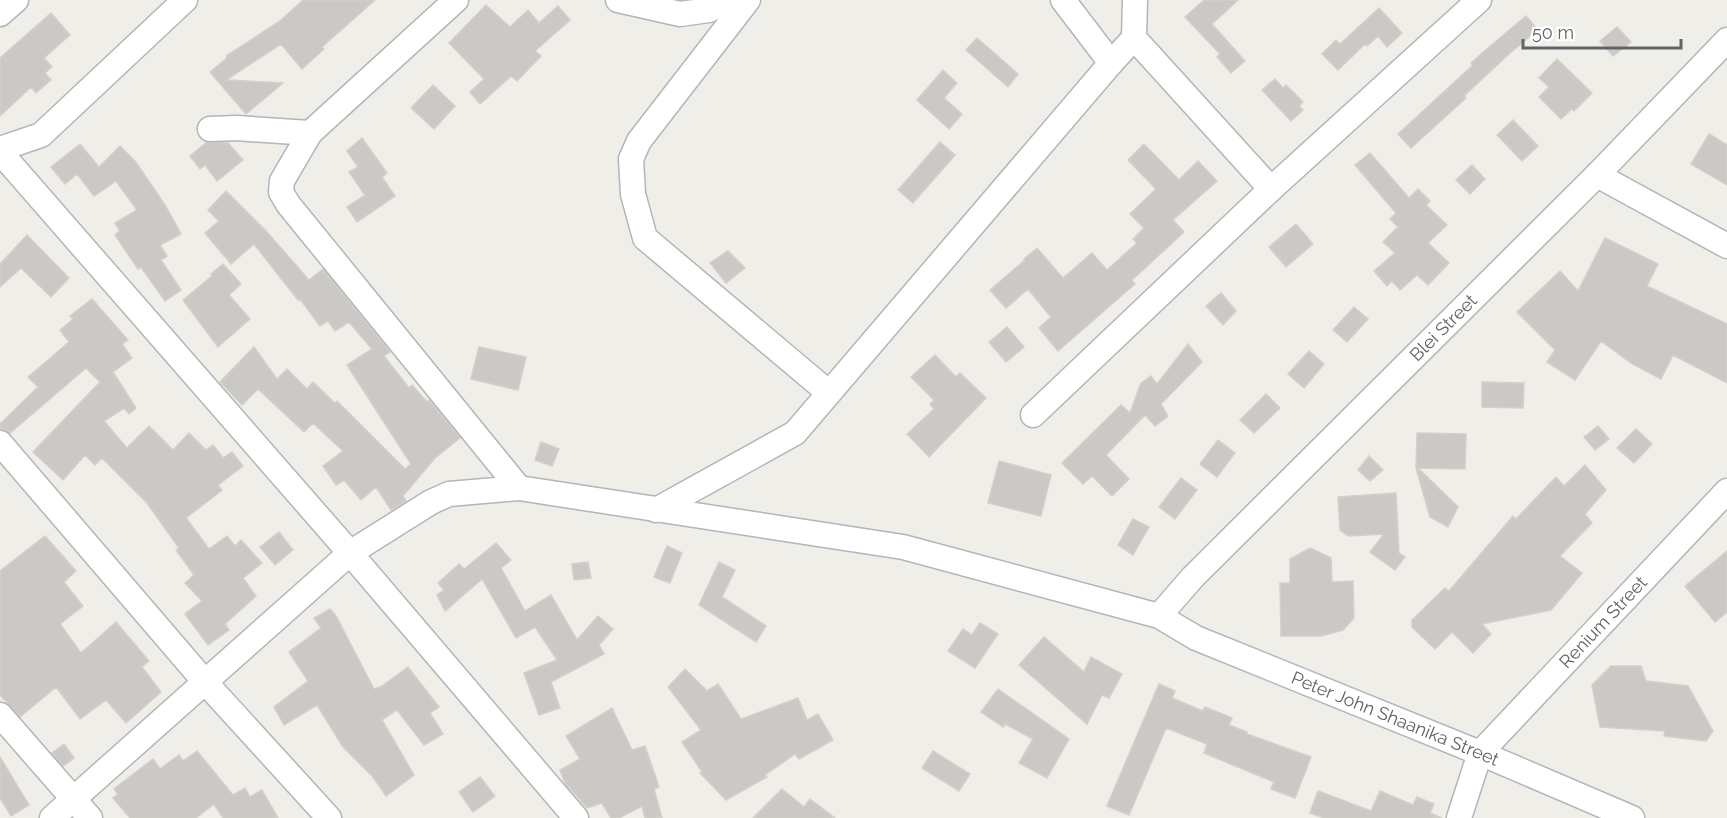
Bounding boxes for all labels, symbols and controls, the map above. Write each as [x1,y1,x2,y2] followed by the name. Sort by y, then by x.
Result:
[1523,12,1680,50] scale bar
[1532,22,1574,43] text: 50 m
[1405,290,1481,365] street label: Blei Street
[1555,572,1651,672] street label: Renium Street
[1288,667,1502,770] street label: Peter John Shaanika Street

